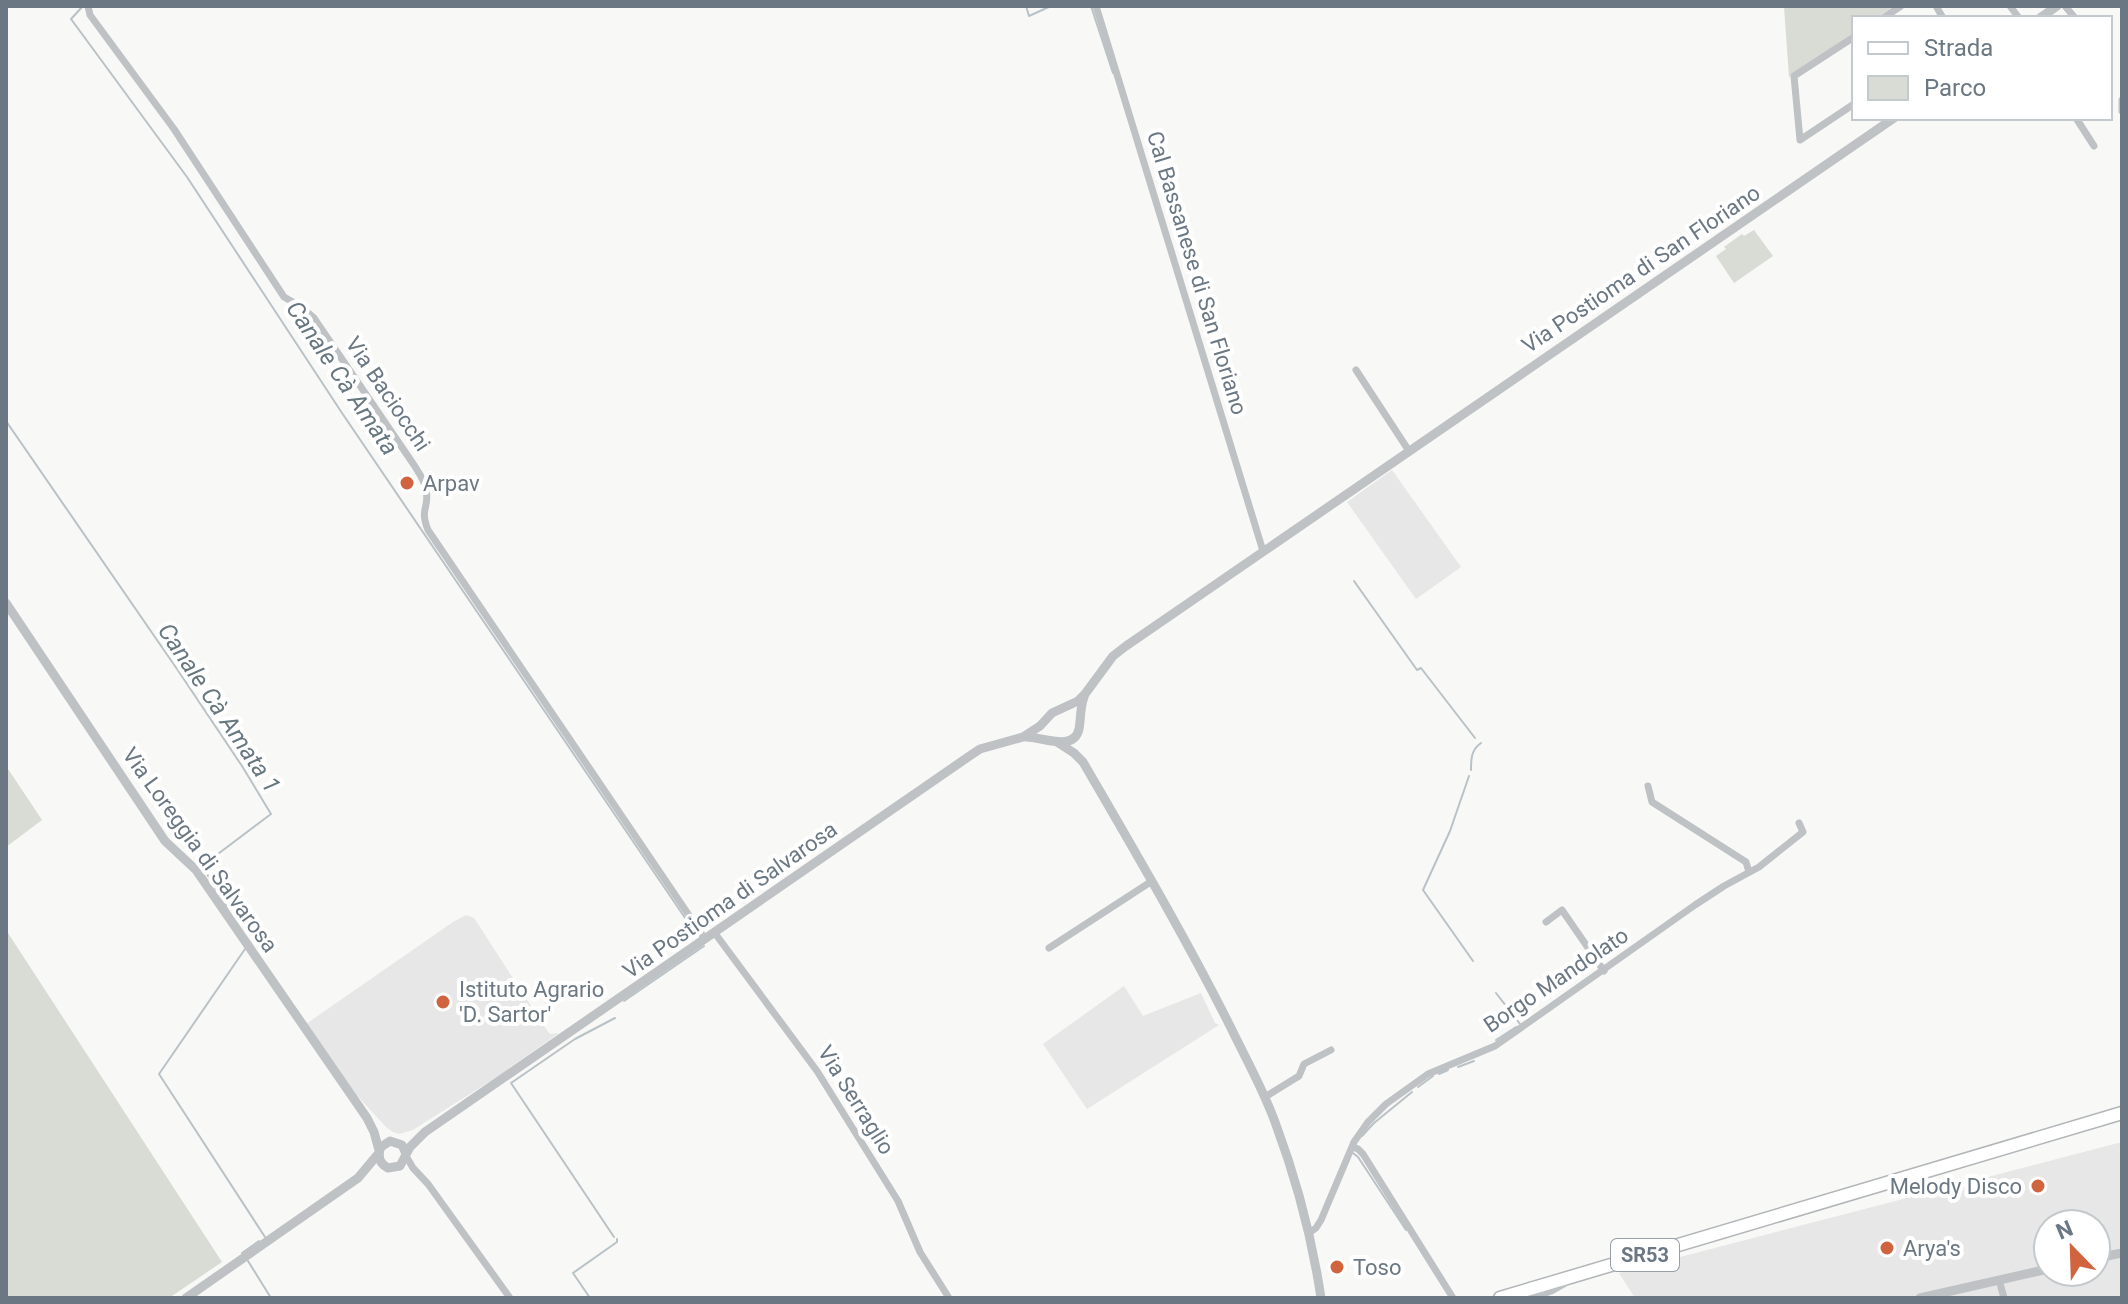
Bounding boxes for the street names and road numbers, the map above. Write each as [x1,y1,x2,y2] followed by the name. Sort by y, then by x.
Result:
[1142,128,1252,418] street label: Cal Bassanese di San Floriano
[1517,180,1765,358] street label: Via Postioma di San Floriano
[341,332,435,456] street label: Via Baciocchi
[117,743,283,957] street label: Via Loreggia di Salvarosa
[618,817,842,983] street label: Via Postioma di Salvarosa
[1479,922,1633,1038] street label: Borgo Mandolato
[813,1041,899,1159] street label: Via Serraglio
[1611,1239,1679,1271] road number: SR53

